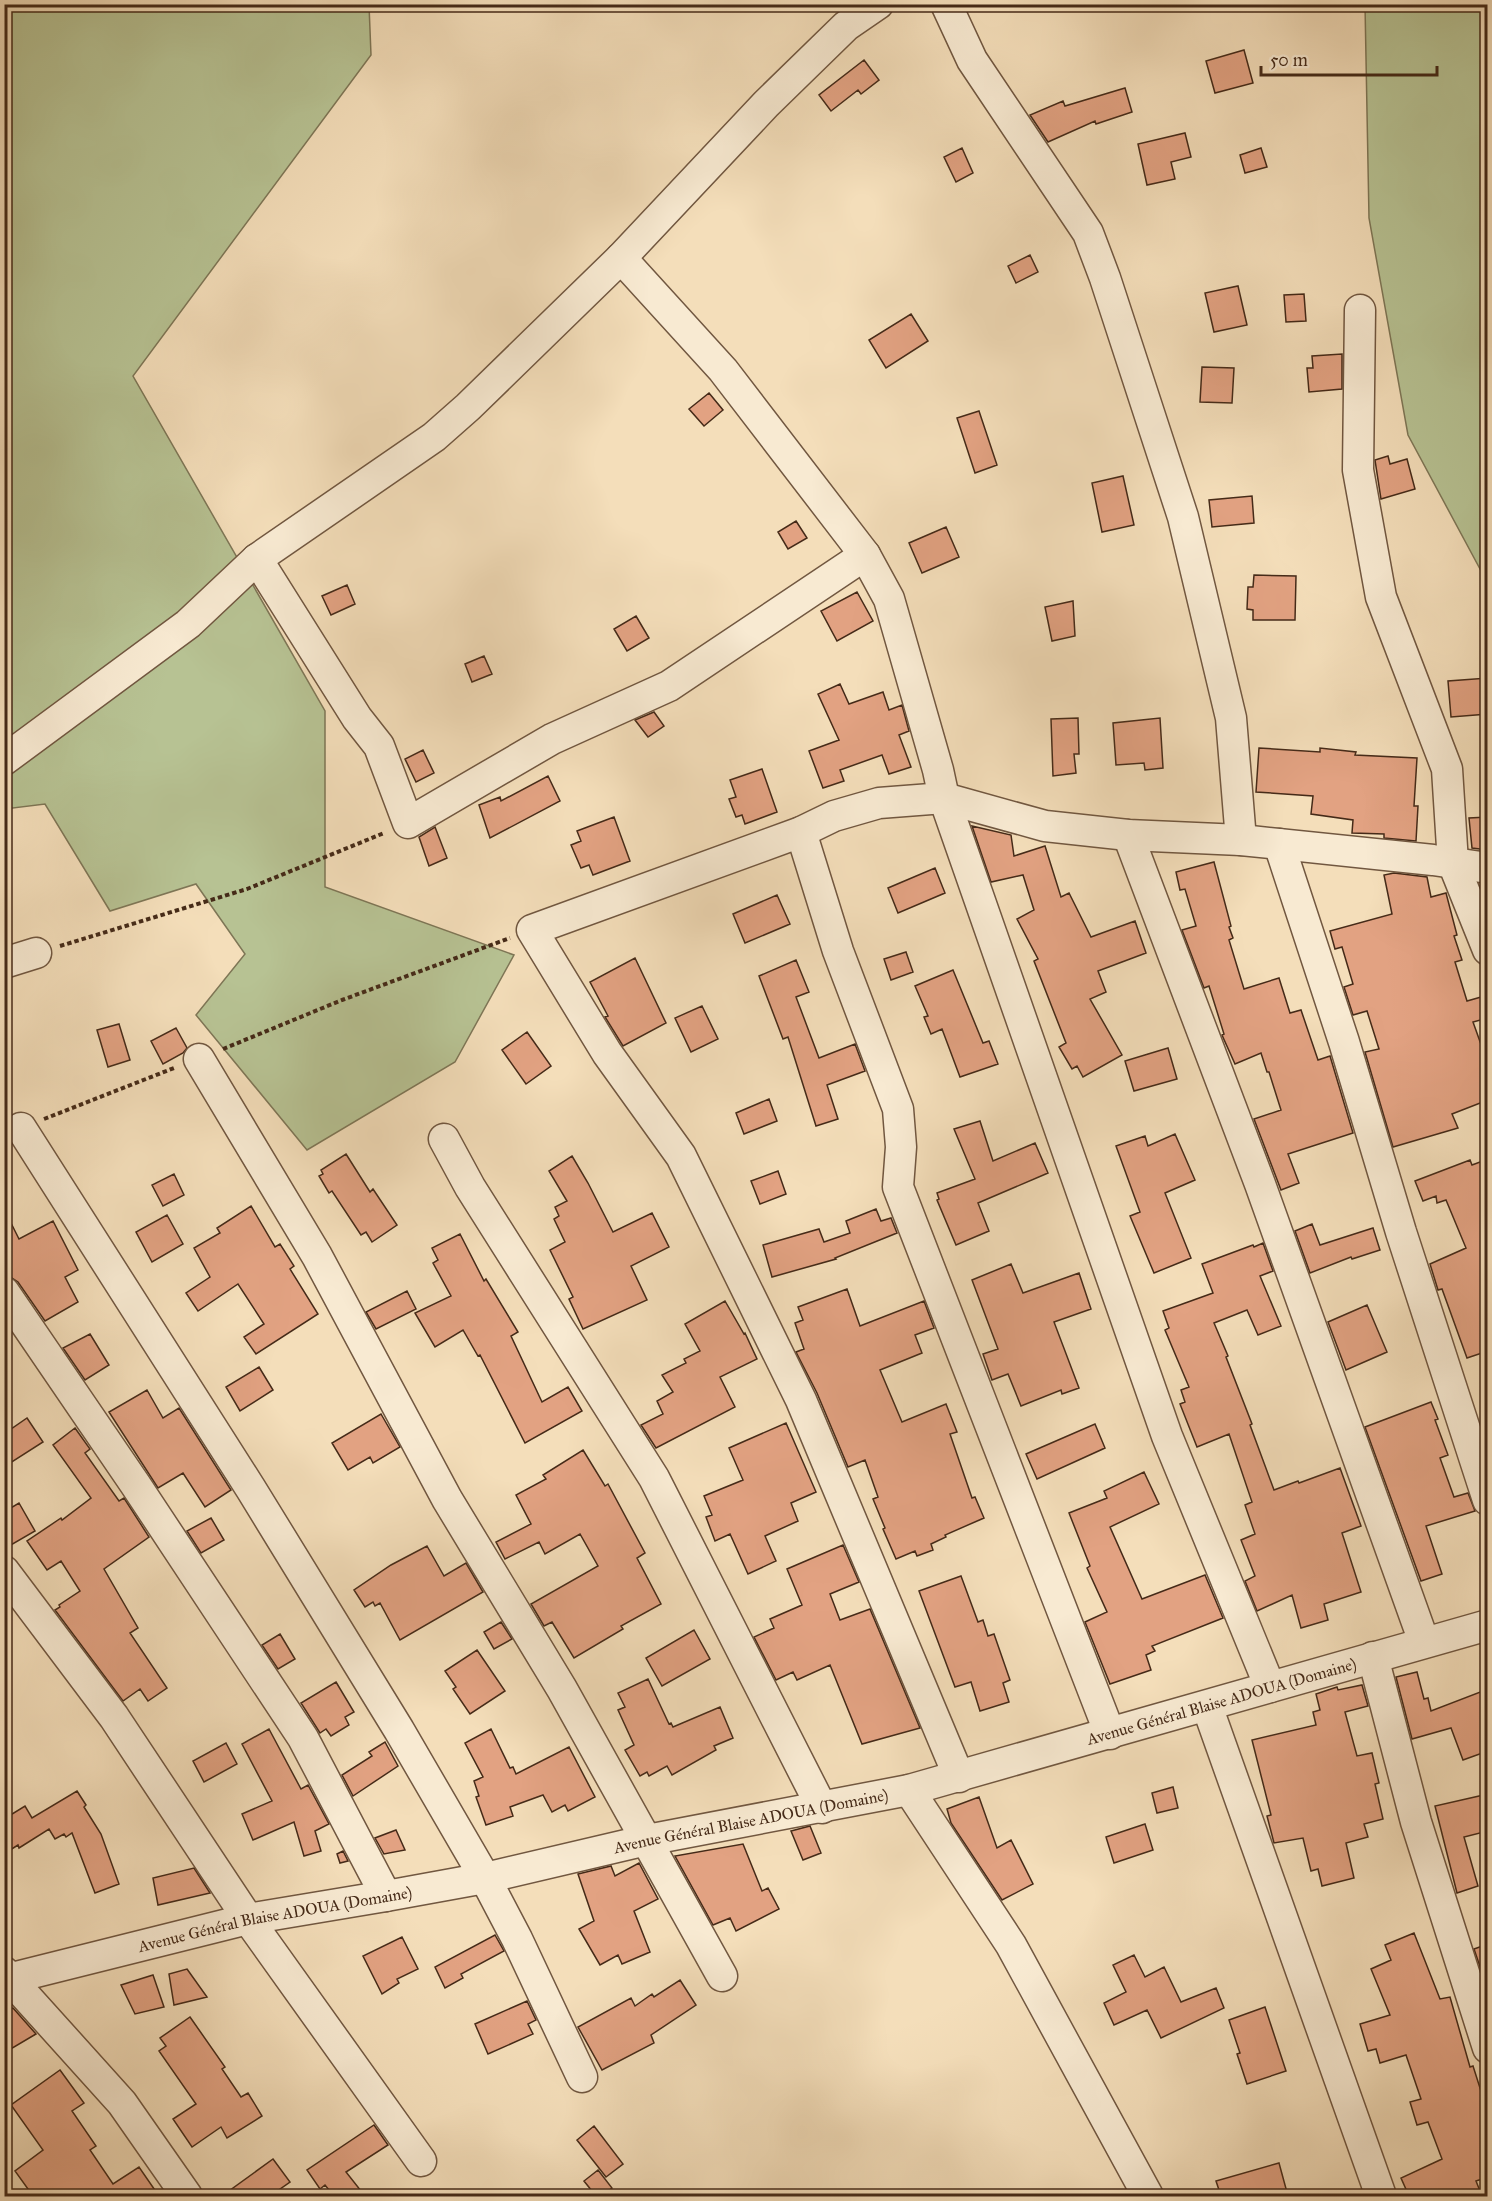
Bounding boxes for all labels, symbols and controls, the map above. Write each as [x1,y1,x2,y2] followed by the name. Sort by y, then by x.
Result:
[1261,39,1436,77] scale bar
[1270,49,1308,71] text: 50 m
[1084,1654,1359,1749] street label: Avenue Général Blaise ADOUA (Domaine)
[611,1785,890,1858] street label: Avenue Général Blaise ADOUA (Domaine)
[135,1882,414,1956] street label: Avenue Général Blaise ADOUA (Domaine)

